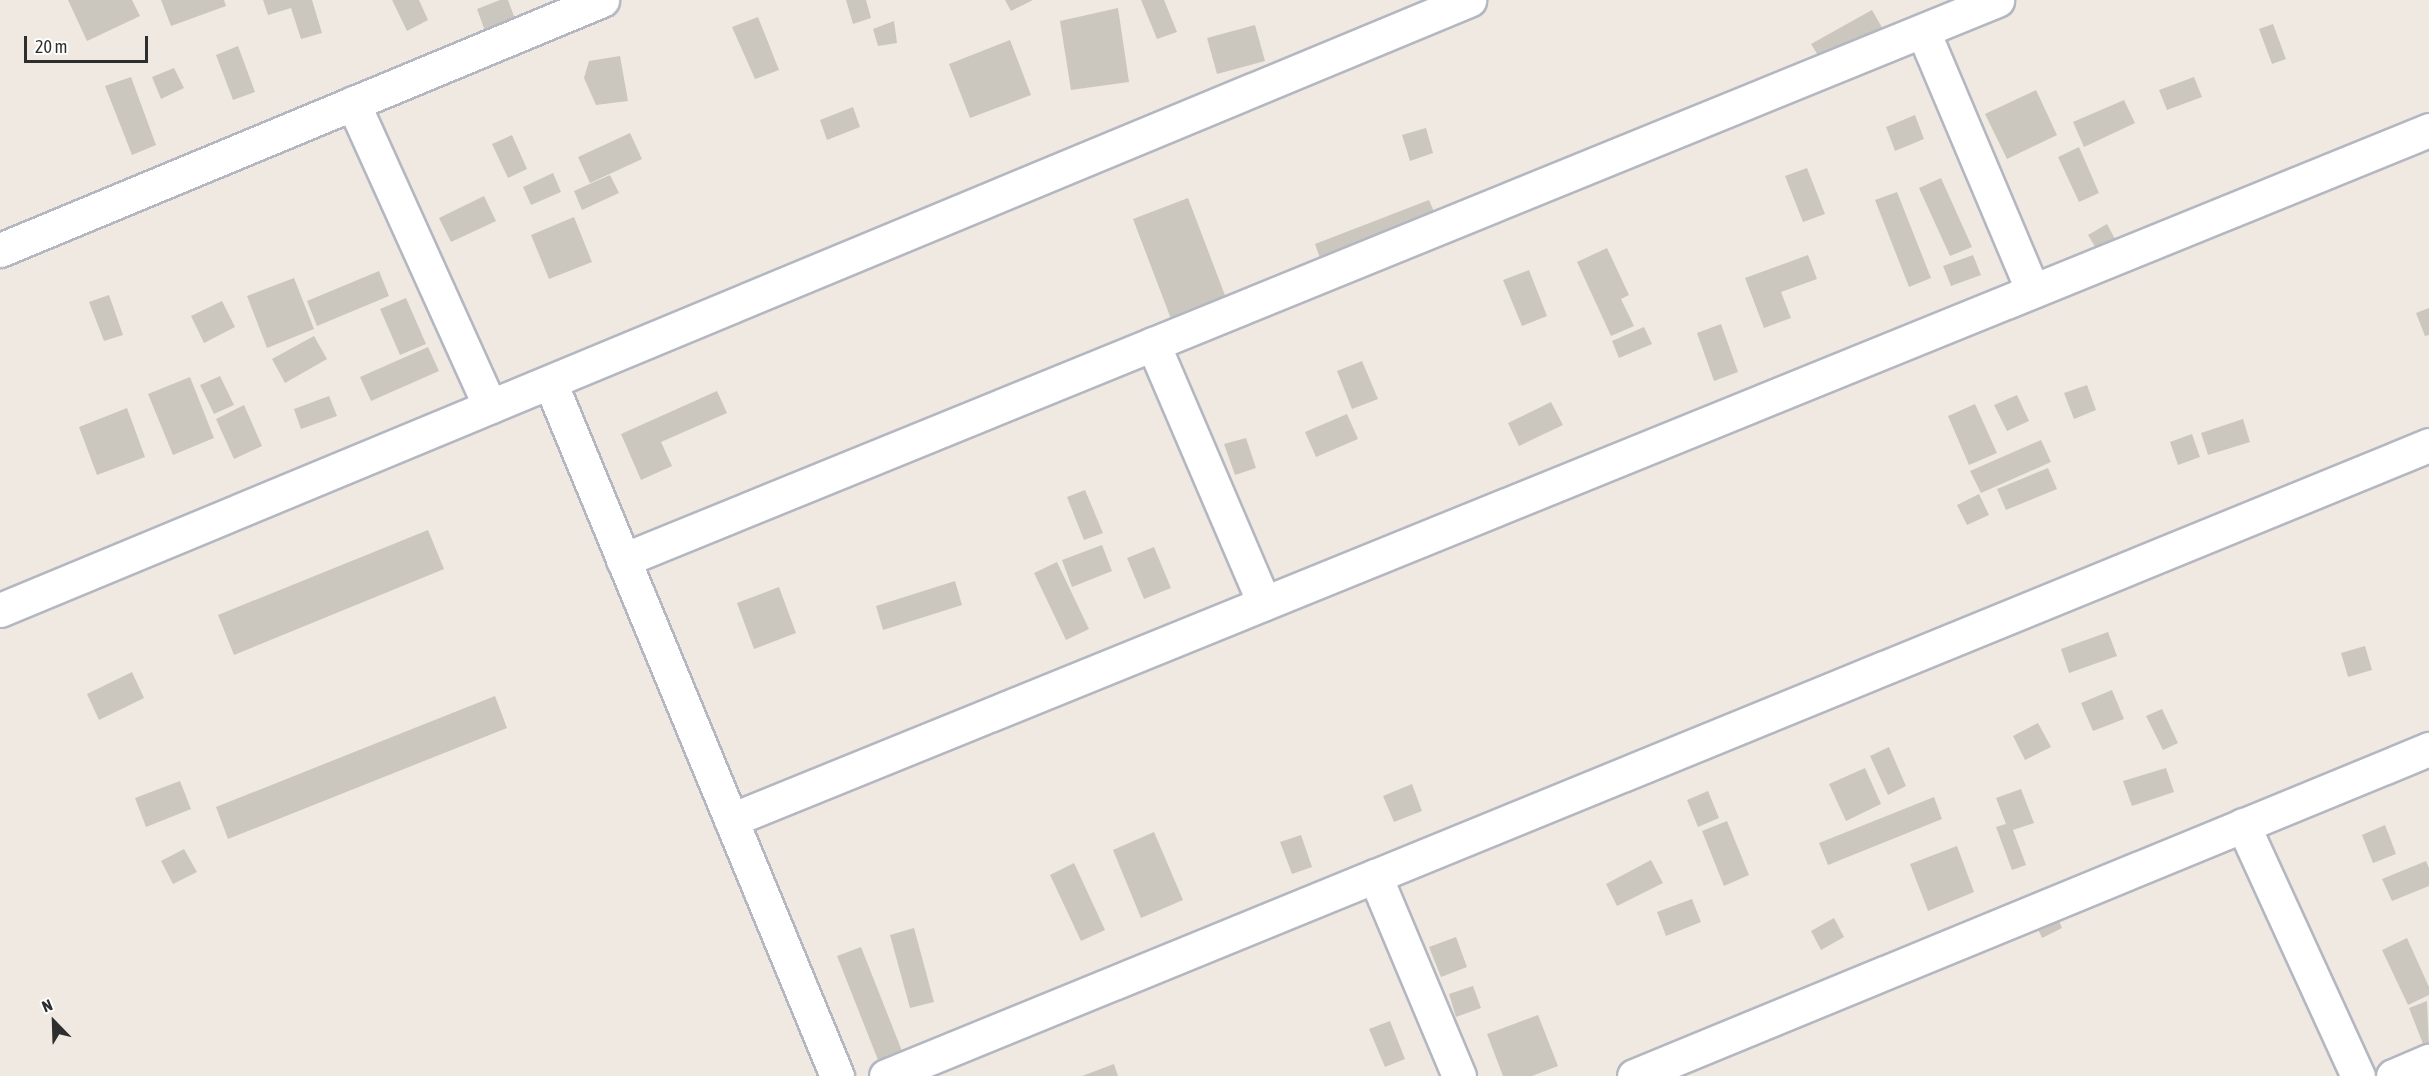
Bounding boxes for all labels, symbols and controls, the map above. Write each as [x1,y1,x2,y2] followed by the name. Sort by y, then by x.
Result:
[27,24,152,62] scale bar
[35,36,67,57] text: 20 m
[24,992,84,1052] north arrow
[39,995,55,1016] text: N

